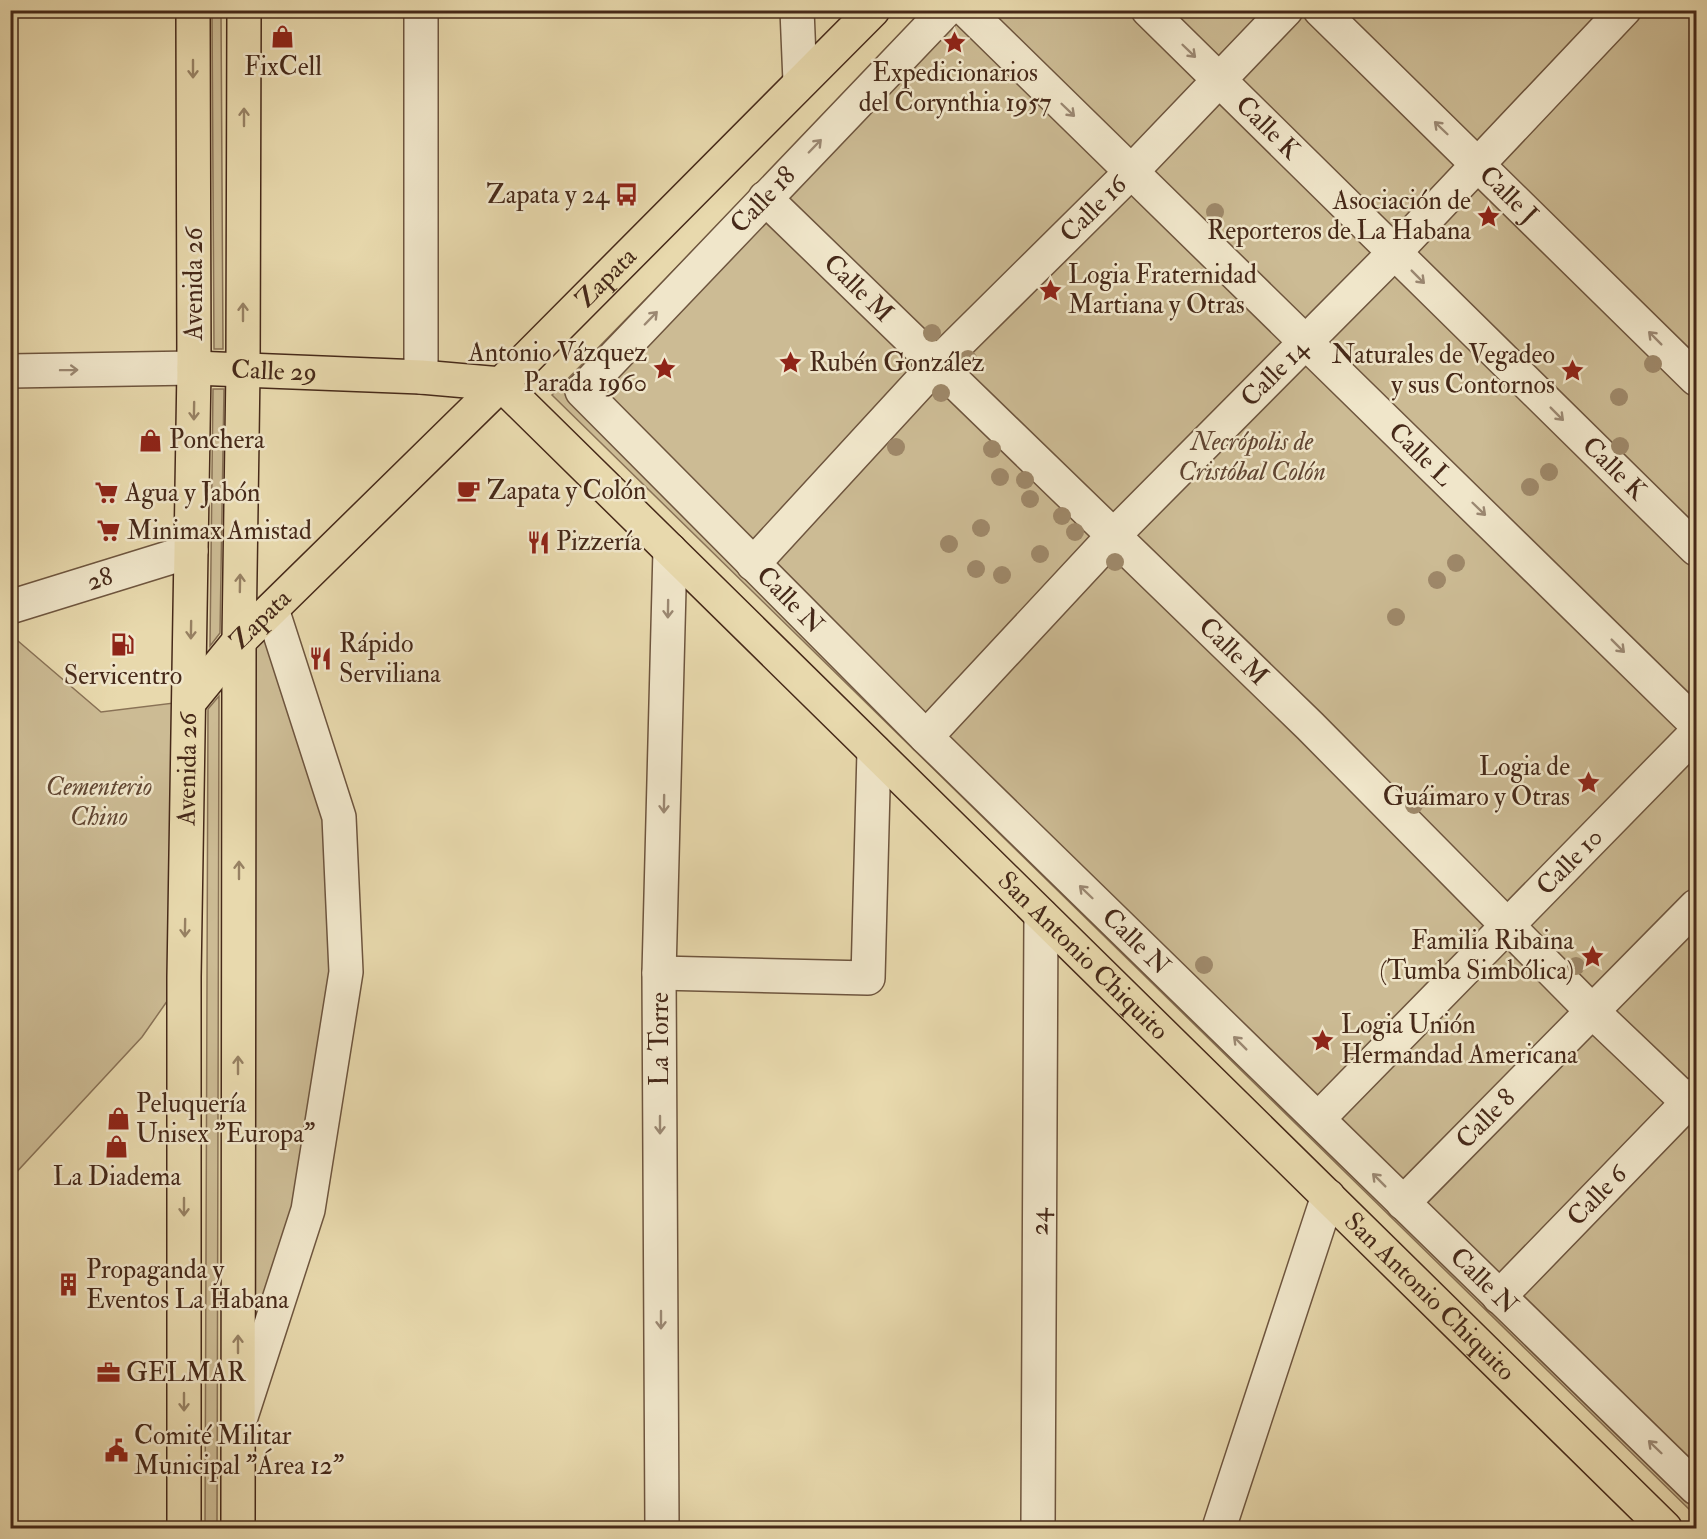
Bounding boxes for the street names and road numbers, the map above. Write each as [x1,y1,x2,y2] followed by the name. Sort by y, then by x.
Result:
[1229,89,1307,167] street label: Calle K
[1472,159,1545,231] street label: Calle J
[723,160,803,240] street label: Calle 18
[1053,168,1135,249] street label: Calle 16
[178,226,210,342] street label: Avenida 26
[569,241,644,315] street label: Zapata
[817,248,900,329] street label: Calle M
[1234,332,1316,414] street label: Calle 14
[230,353,317,389] street label: Calle 29
[1382,416,1460,494] street label: Calle L
[1575,430,1654,508] street label: Calle K
[83,560,117,598] street label: 28
[750,560,831,641] street label: Calle N
[223,582,298,657] street label: Zapata
[1192,611,1275,693] street label: Calle M
[170,710,204,827] street label: Avenida 26
[1530,821,1610,902] street label: Calle 10
[991,865,1175,1047] street label: San Antonio Chiquito
[1095,901,1177,982] street label: Calle N
[644,992,676,1086] street label: La Torre
[1449,1082,1522,1156] street label: Calle 8
[1561,1157,1635,1233] street label: Calle 6
[1337,1206,1522,1388] street label: San Antonio Chiquito
[1023,1207,1056,1236] street label: 24
[1443,1241,1525,1322] street label: Calle N

